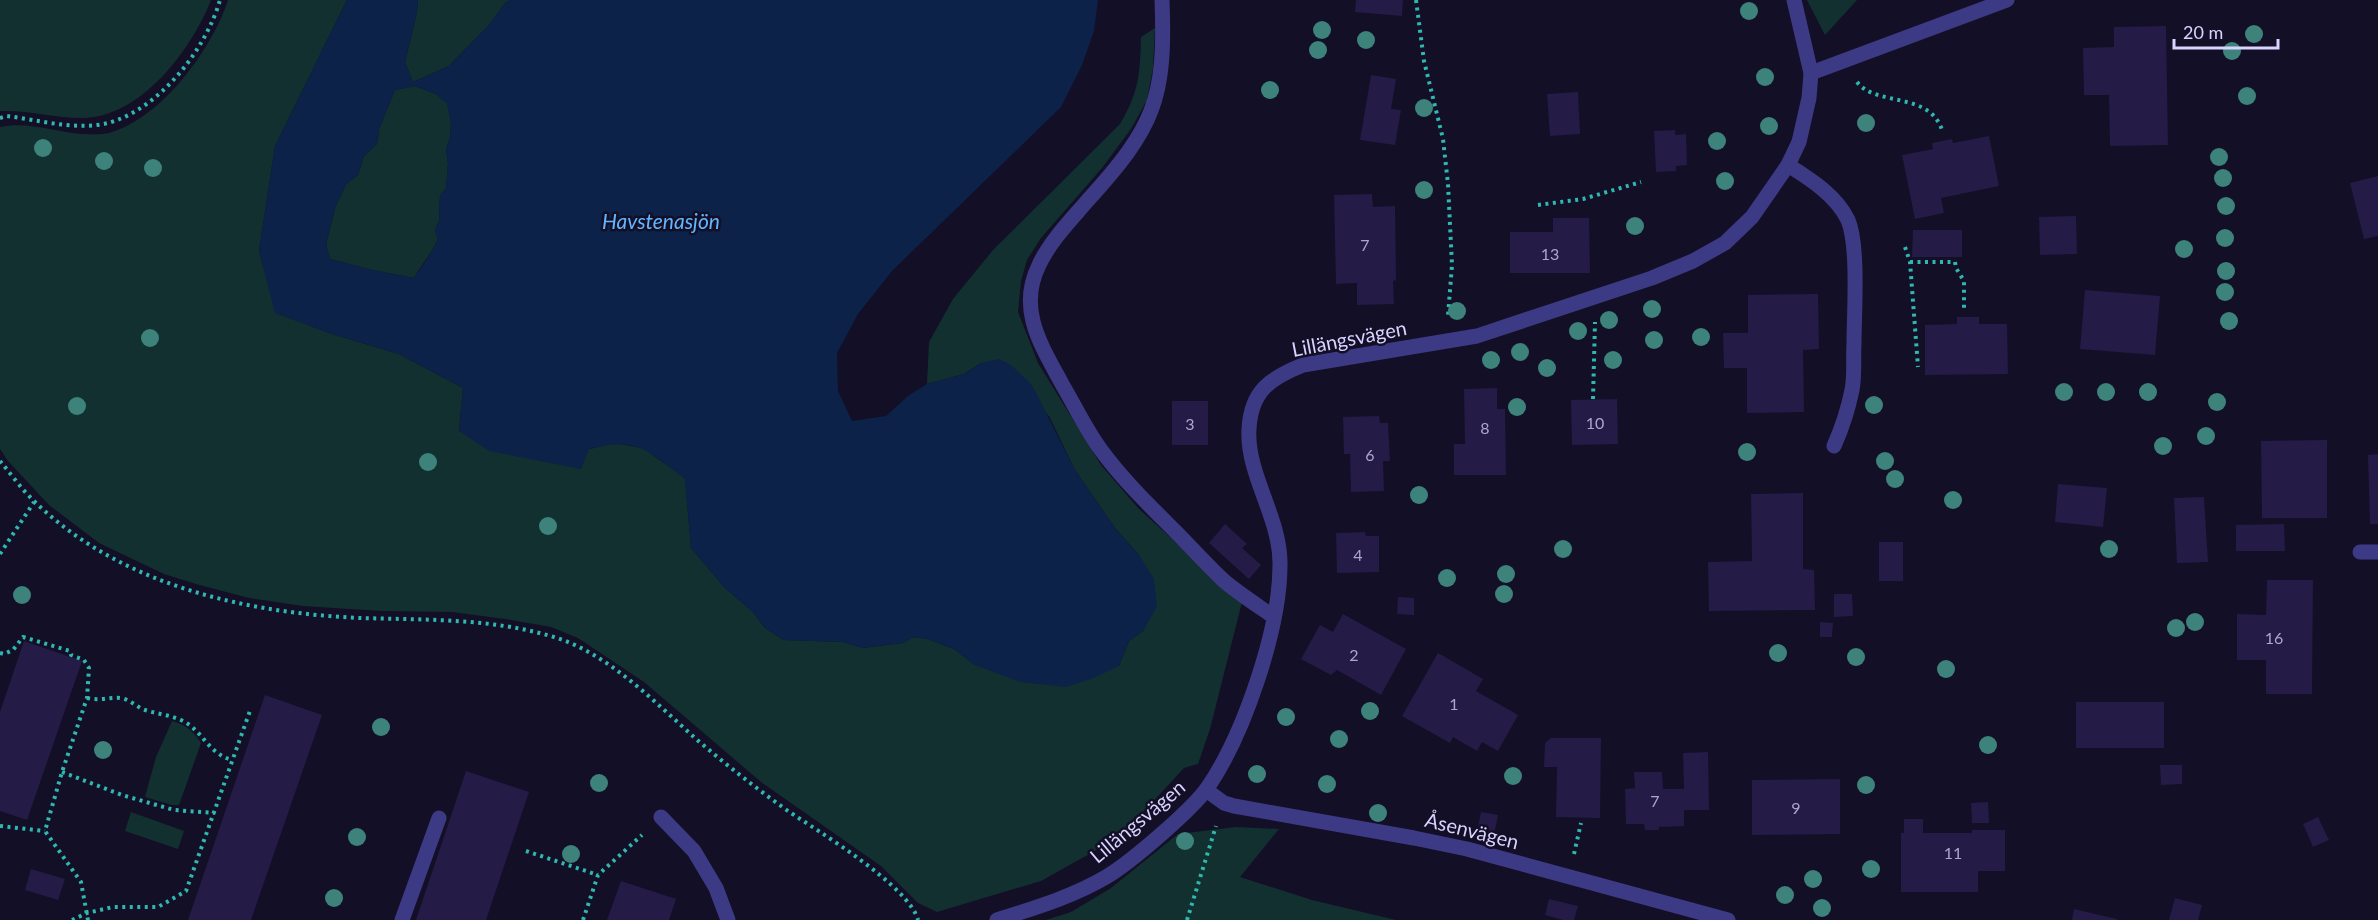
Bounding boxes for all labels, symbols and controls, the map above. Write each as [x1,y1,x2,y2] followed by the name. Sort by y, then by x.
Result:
[2174,12,2278,50] scale bar
[2183,21,2223,43] text: 20 m
[602,208,720,233] water label: Havstenasjön
[1360,235,1370,254] house number: 7
[1541,244,1559,263] house number: 13
[1290,315,1408,361] street label: Lillängsvägen
[1586,413,1604,432] house number: 10
[1185,414,1195,433] house number: 3
[1480,418,1490,437] house number: 8
[1365,445,1375,464] house number: 6
[1353,545,1363,564] house number: 4
[2265,628,2283,647] house number: 16
[1349,645,1359,664] house number: 2
[1449,694,1459,713] house number: 1
[1085,774,1189,868] street label: Lillängsvägen
[1650,791,1660,810] house number: 7
[1791,798,1801,817] house number: 9
[1423,807,1521,853] street label: Åsenvägen
[1944,843,1962,862] house number: 11

